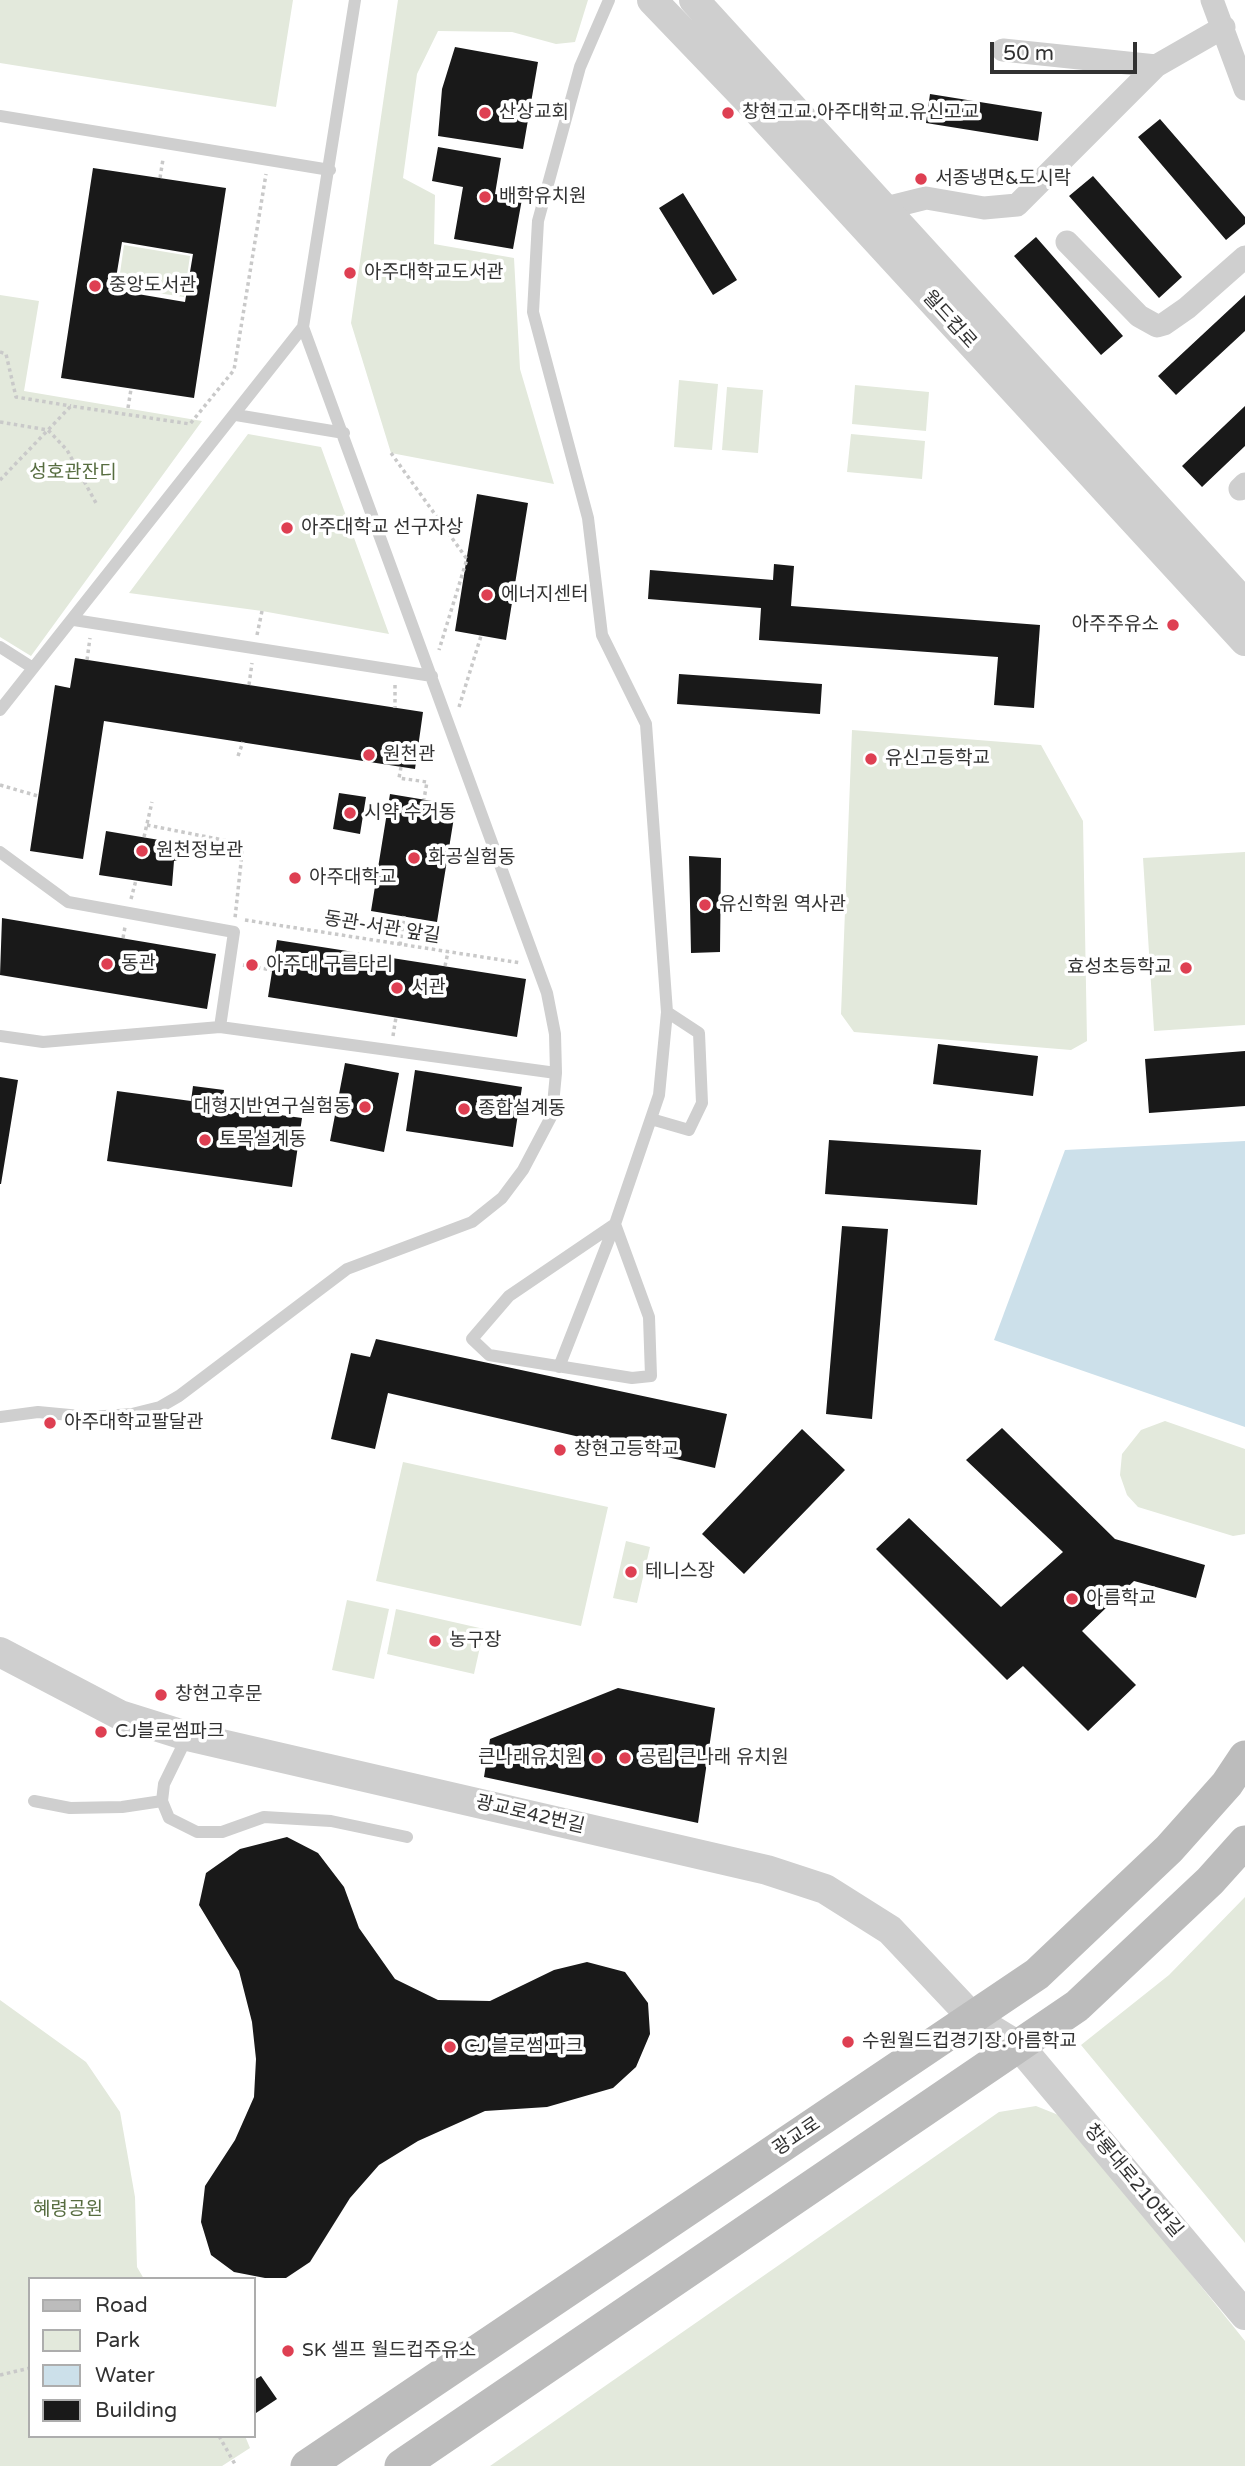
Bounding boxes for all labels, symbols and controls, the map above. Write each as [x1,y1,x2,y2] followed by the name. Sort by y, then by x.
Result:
[993,28,1140,72] scale bar
[1003,41,1054,66] text: 50 m
[499,102,569,124] place label: 산상교회
[742,102,979,124] place label: 창현고교.아주대학교.유신고교
[477,105,493,121] marker: 산상교회
[720,105,736,121] marker: 창현고교.아주대학교.유신고교
[935,168,1071,190] place label: 서종냉면&도시락
[913,171,929,187] marker: 서종냉면&도시락
[499,186,586,208] place label: 배학유치원
[477,189,493,205] marker: 배학유치원
[364,262,504,284] place label: 아주대학교도서관
[342,265,358,281] marker: 아주대학교도서관
[109,275,196,297] place label: 중앙도서관
[87,278,103,294] marker: 중앙도서관
[917,286,981,354] street label: 월드컵로
[29,462,117,484] park label: 성호관잔디
[301,517,463,539] place label: 아주대학교 선구자상
[279,520,295,536] marker: 아주대학교 선구자상
[501,584,588,606] place label: 에너지센터
[479,587,495,603] marker: 에너지센터
[1072,614,1159,636] place label: 아주주유소
[1165,617,1181,633] marker: 아주주유소
[383,744,435,766] place label: 원천관
[361,747,377,763] marker: 원천관
[885,748,990,770] place label: 유신고등학교
[863,751,879,767] marker: 유신고등학교
[364,802,456,824] place label: 시약 수거동
[342,805,358,821] marker: 시약 수거동
[156,840,243,862] place label: 원천정보관
[134,843,150,859] marker: 원천정보관
[428,847,515,869] place label: 화공실험동
[406,850,422,866] marker: 화공실험동
[309,867,396,889] place label: 아주대학교
[287,870,303,886] marker: 아주대학교
[719,894,846,916] place label: 유신학원 역사관
[697,897,713,913] marker: 유신학원 역사관
[322,908,442,948] street label: 동관-서관 앞길
[121,953,156,975] place label: 동관
[266,954,393,976] place label: 아주대 구름다리
[99,956,115,972] marker: 동관
[244,957,260,973] marker: 아주대 구름다리
[1067,957,1172,979] place label: 효성초등학교
[1178,960,1194,976] marker: 효성초등학교
[411,977,446,999] place label: 서관
[389,980,405,996] marker: 서관
[194,1096,351,1118] place label: 대형지반연구실험동
[478,1098,565,1120] place label: 종합설계동
[357,1099,373,1115] marker: 대형지반연구실험동
[456,1101,472,1117] marker: 종합설계동
[219,1129,306,1151] place label: 토목설계동
[197,1132,213,1148] marker: 토목설계동
[64,1412,204,1434] place label: 아주대학교팔달관
[42,1415,58,1431] marker: 아주대학교팔달관
[574,1439,679,1461] place label: 창현고등학교
[552,1442,568,1458] marker: 창현고등학교
[645,1561,715,1583] place label: 테니스장
[623,1564,639,1580] marker: 테니스장
[1086,1588,1156,1610] place label: 아름학교
[1064,1591,1080,1607] marker: 아름학교
[449,1630,501,1652] place label: 농구장
[427,1633,443,1649] marker: 농구장
[175,1684,262,1706] place label: 창현고후문
[153,1687,169,1703] marker: 창현고후문
[115,1721,224,1743] place label: CJ블로썸파크
[93,1724,109,1740] marker: CJ블로썸파크
[478,1747,583,1769] place label: 큰나래유치원
[639,1747,789,1769] place label: 공립 큰나래 유치원
[589,1750,605,1766] marker: 큰나래유치원
[617,1750,633,1766] marker: 공립 큰나래 유치원
[473,1791,587,1839] street label: 광교로42번길
[862,2031,1077,2053] place label: 수원월드컵경기장.아름학교
[840,2034,856,2050] marker: 수원월드컵경기장.아름학교
[464,2036,583,2058] place label: CJ 블로썸 파크
[442,2039,458,2055] marker: CJ 블로썸 파크
[769,2113,825,2161] street label: 광교로
[1079,2120,1187,2242] street label: 창룡대로210번길
[33,2199,103,2221] park label: 혜령공원
[28,2277,256,2438] legend
[95,2293,148,2318] text: Road
[95,2328,140,2353] text: Park
[302,2340,476,2362] place label: SK 셀프 월드컵주유소
[280,2343,296,2359] marker: SK 셀프 월드컵주유소
[95,2363,155,2388] text: Water
[95,2398,177,2423] text: Building

